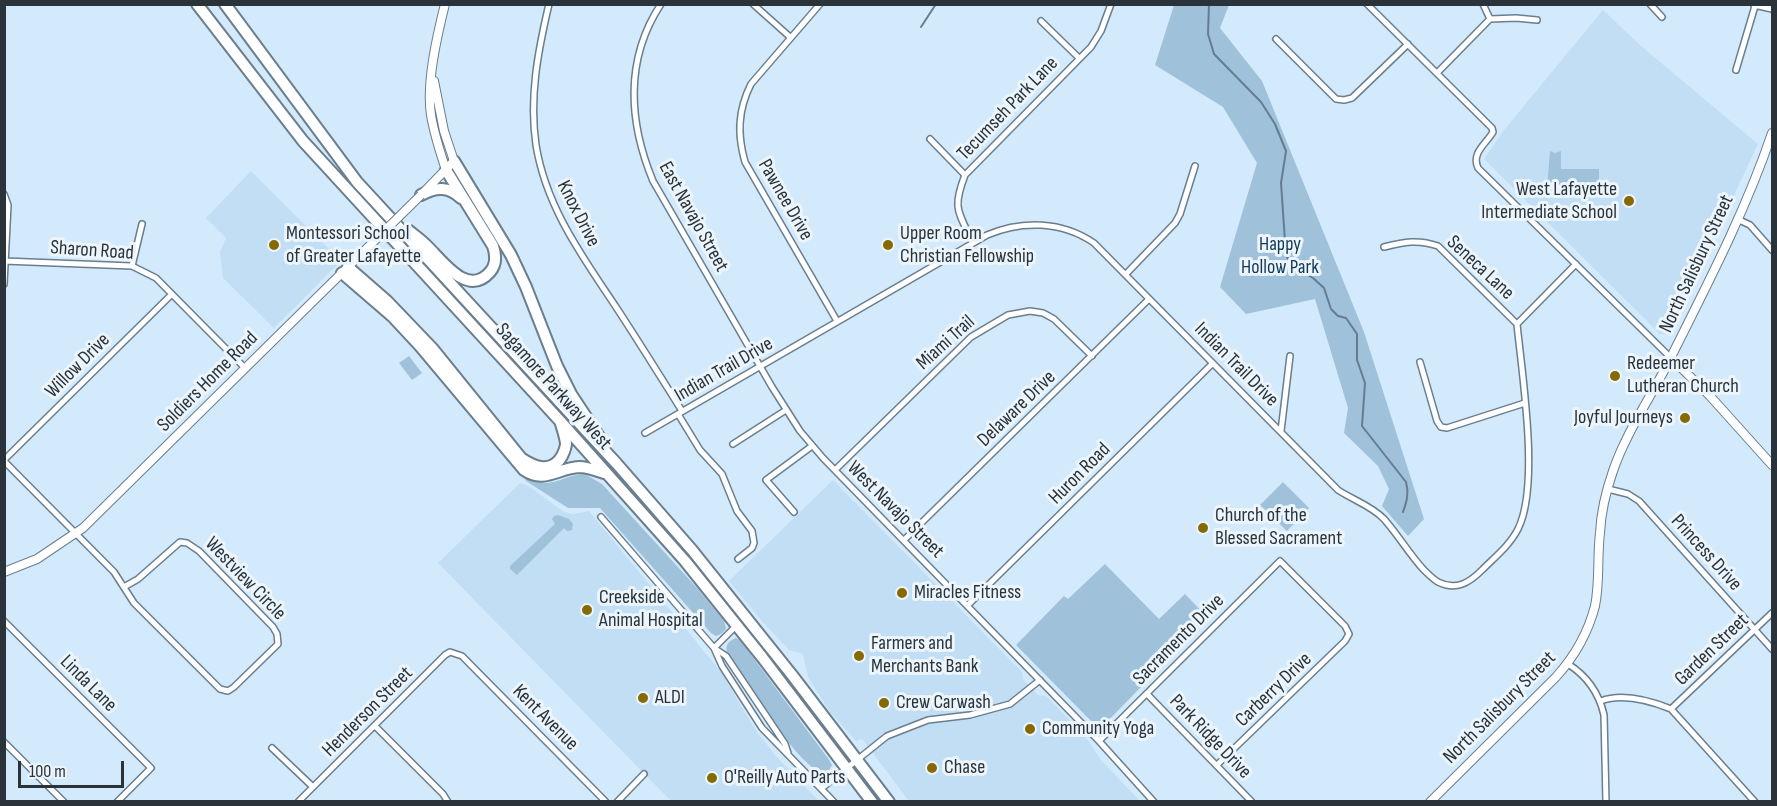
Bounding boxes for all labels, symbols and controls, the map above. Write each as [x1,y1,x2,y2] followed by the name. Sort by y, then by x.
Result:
[952,52,1064,166] street label: Tecumseh Park Lane
[752,155,818,245] street label: Pawnee Drive
[653,158,733,276] street label: East Navajo Street
[551,177,605,251] street label: Knox Drive
[1481,178,1617,225] place label: West Lafayette Intermediate School
[1655,191,1739,337] street label: North Salisbury Street
[1622,194,1636,208] marker: West Lafayette Intermediate School
[286,222,421,269] place label: Montessori School of Greater Lafayette
[900,222,1034,269] place label: Upper Room Christian Fellowship
[1441,231,1519,305] street label: Seneca Lane
[1241,233,1319,280] park label: Happy Hollow Park
[49,236,135,266] street label: Sharon Road
[267,238,281,252] marker: Montessori School of Greater Lafayette
[881,238,895,252] marker: Upper Room Christian Fellowship
[912,311,980,375] street label: Miami Trail
[1189,318,1283,412] street label: Indian Trail Drive
[490,319,616,455] street label: Sagamore Parkway West
[153,327,263,437] street label: Soldiers Home Road
[41,329,115,403] street label: Willow Drive
[671,332,777,408] street label: Indian Trail Drive
[1627,352,1739,399] place label: Redeemer Lutheran Church
[973,366,1061,452] street label: Delaware Drive
[1608,369,1622,383] marker: Redeemer Lutheran Church
[1574,406,1673,430] place label: Joyful Journeys
[1678,411,1692,425] marker: Joyful Journeys
[1044,438,1116,510] street label: Huron Road
[841,456,949,564] street label: West Navajo Street
[1215,504,1342,551] place label: Church of the Blessed Sacrament
[1665,510,1747,596] street label: Princess Drive
[1196,521,1210,535] marker: Church of the Blessed Sacrament
[199,532,291,626] street label: Westview Circle
[914,581,1021,605] place label: Miracles Fitness
[599,586,703,633] place label: Creekside Animal Hospital
[895,586,909,600] marker: Miracles Fitness
[1128,589,1230,691] street label: Sacramento Drive
[580,603,594,617] marker: Creekside Animal Hospital
[1670,609,1754,691] street label: Garden Street
[871,632,978,679] place label: Farmers and Merchants Bank
[1439,647,1561,769] street label: North Salisbury Street
[1231,648,1317,732] street label: Carberry Drive
[852,649,866,663] marker: Farmers and Merchants Bank
[55,651,121,717] street label: Linda Lane
[318,662,418,762] street label: Henderson Street
[507,680,583,756] street label: Kent Avenue
[655,686,685,710] place label: ALDI
[1164,690,1256,784] street label: Park Ridge Drive
[636,691,650,705] marker: ALDI
[896,691,991,715] place label: Crew Carwash
[877,696,891,710] marker: Crew Carwash
[1042,717,1154,741] place label: Community Yoga
[1023,722,1037,736] marker: Community Yoga
[21,749,128,787] scale bar
[944,756,985,780] place label: Chase
[29,761,66,782] text: 100 m
[925,761,939,775] marker: Chase
[724,766,845,790] place label: O'Reilly Auto Parts
[705,771,719,785] marker: O'Reilly Auto Parts

